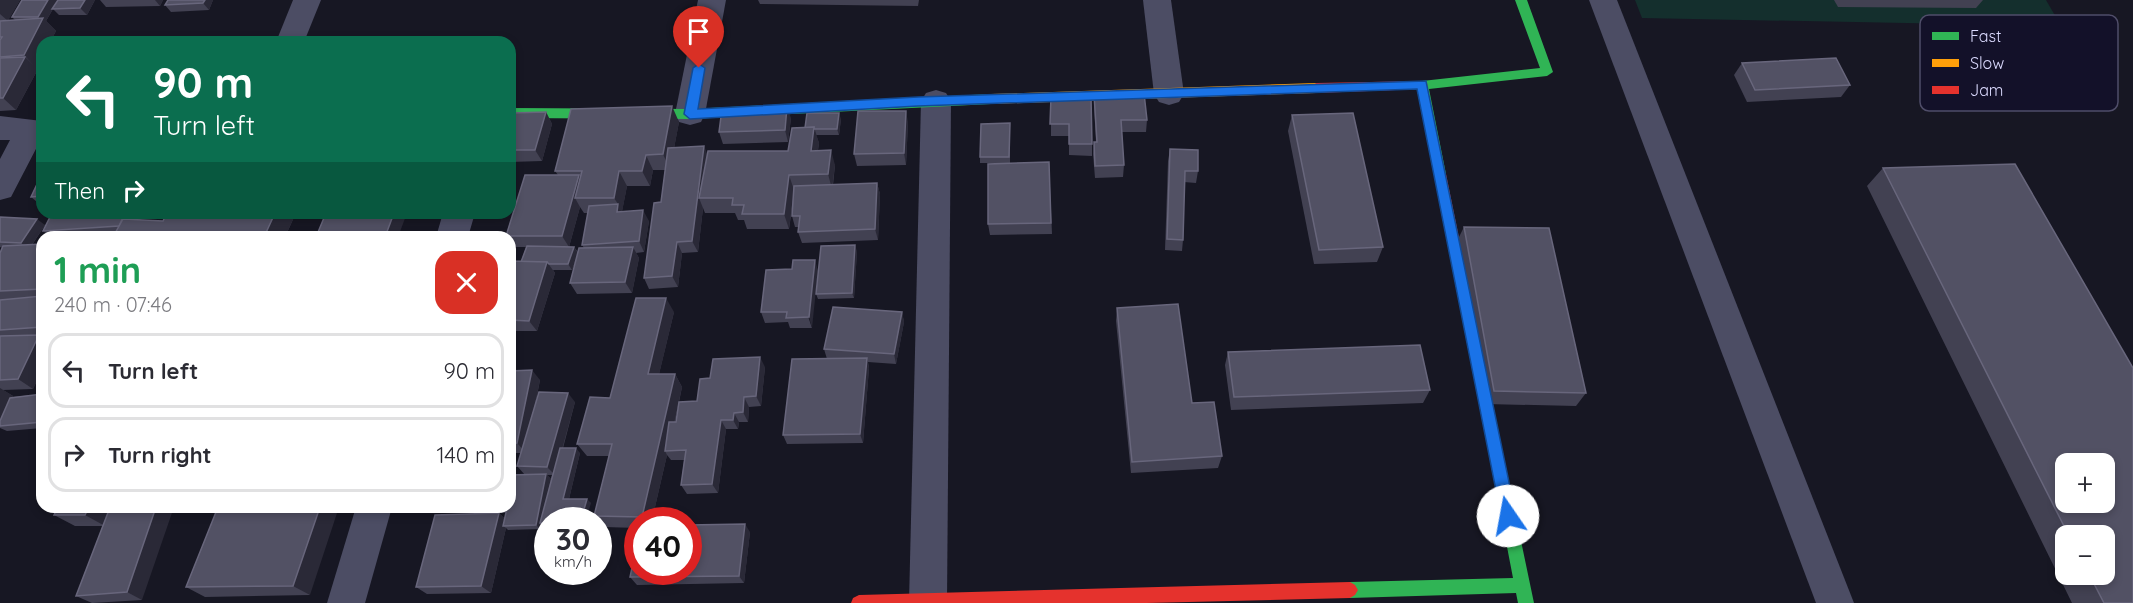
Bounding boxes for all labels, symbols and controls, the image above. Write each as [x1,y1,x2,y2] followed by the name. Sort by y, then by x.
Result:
[673,6,724,68] pin
[682,15,715,48] icon: arrive
[1920,15,2118,111] legend
[1970,26,2001,46] text: Fast
[1970,53,2004,73] text: Slow
[153,56,253,109] text: 90 m
[54,60,132,138] icon: left
[1970,80,2003,100] text: Jam
[153,108,255,142] text: Turn left
[117,174,150,207] icon: right
[54,177,105,205] text: Then
[54,247,141,292] text: 1 min
[435,251,498,314] button: close
[54,292,172,317] text: 240 m · 07:46
[57,354,90,387] icon: left
[108,357,198,385] text: Turn left
[444,357,495,385] text: 90 m
[57,438,90,471] icon: right
[108,441,212,469] text: Turn right
[436,441,495,469] text: 140 m
[2055,453,2115,585] map controls
[2055,453,2115,513] button: +
[1476,484,1540,548] position arrow
[624,507,702,585] speed limit sign: 40
[556,520,590,558] text: 30
[2055,525,2115,585] button: −
[554,552,592,571] text: km/h

